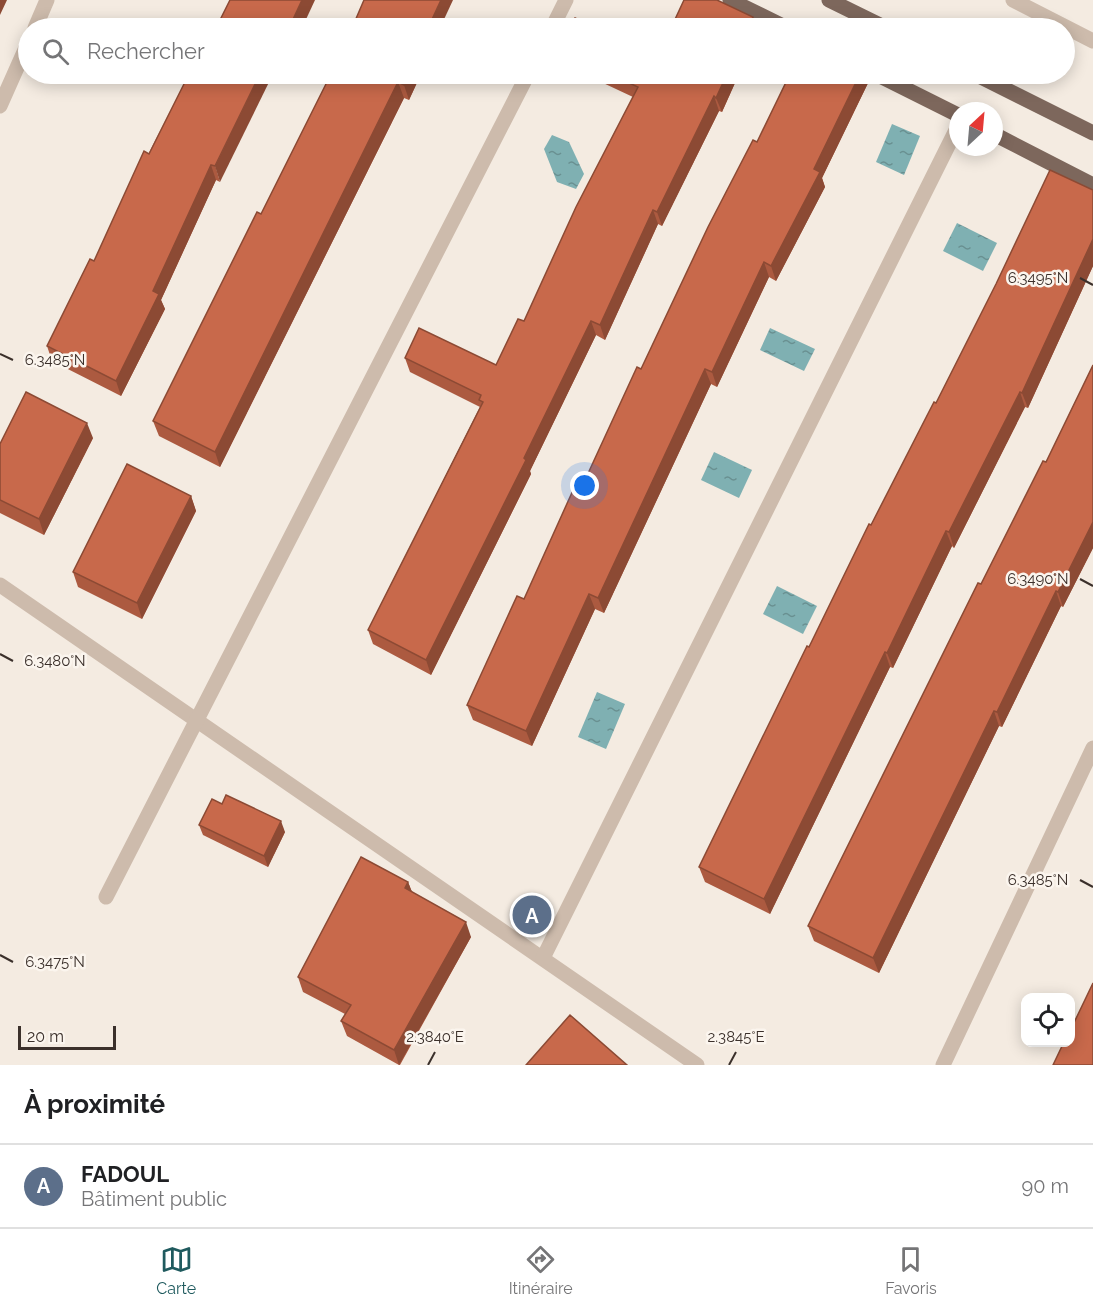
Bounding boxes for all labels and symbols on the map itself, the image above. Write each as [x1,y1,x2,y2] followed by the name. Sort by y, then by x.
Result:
[949,102,1003,156] north arrow
[1008,269,1068,287] text: 6.3495°N
[25,351,85,369] text: 6.3485°N
[570,471,599,500] your location
[1007,570,1069,588] text: 6.3490°N
[24,652,86,670] text: 6.3480°N
[1008,871,1068,889] text: 6.3485°N
[512,892,552,938] pin: A
[25,953,85,971] text: 6.3475°N
[18,1023,116,1050] scale bar
[406,1028,464,1046] text: 2.3840°E
[707,1028,765,1046] text: 2.3845°E

